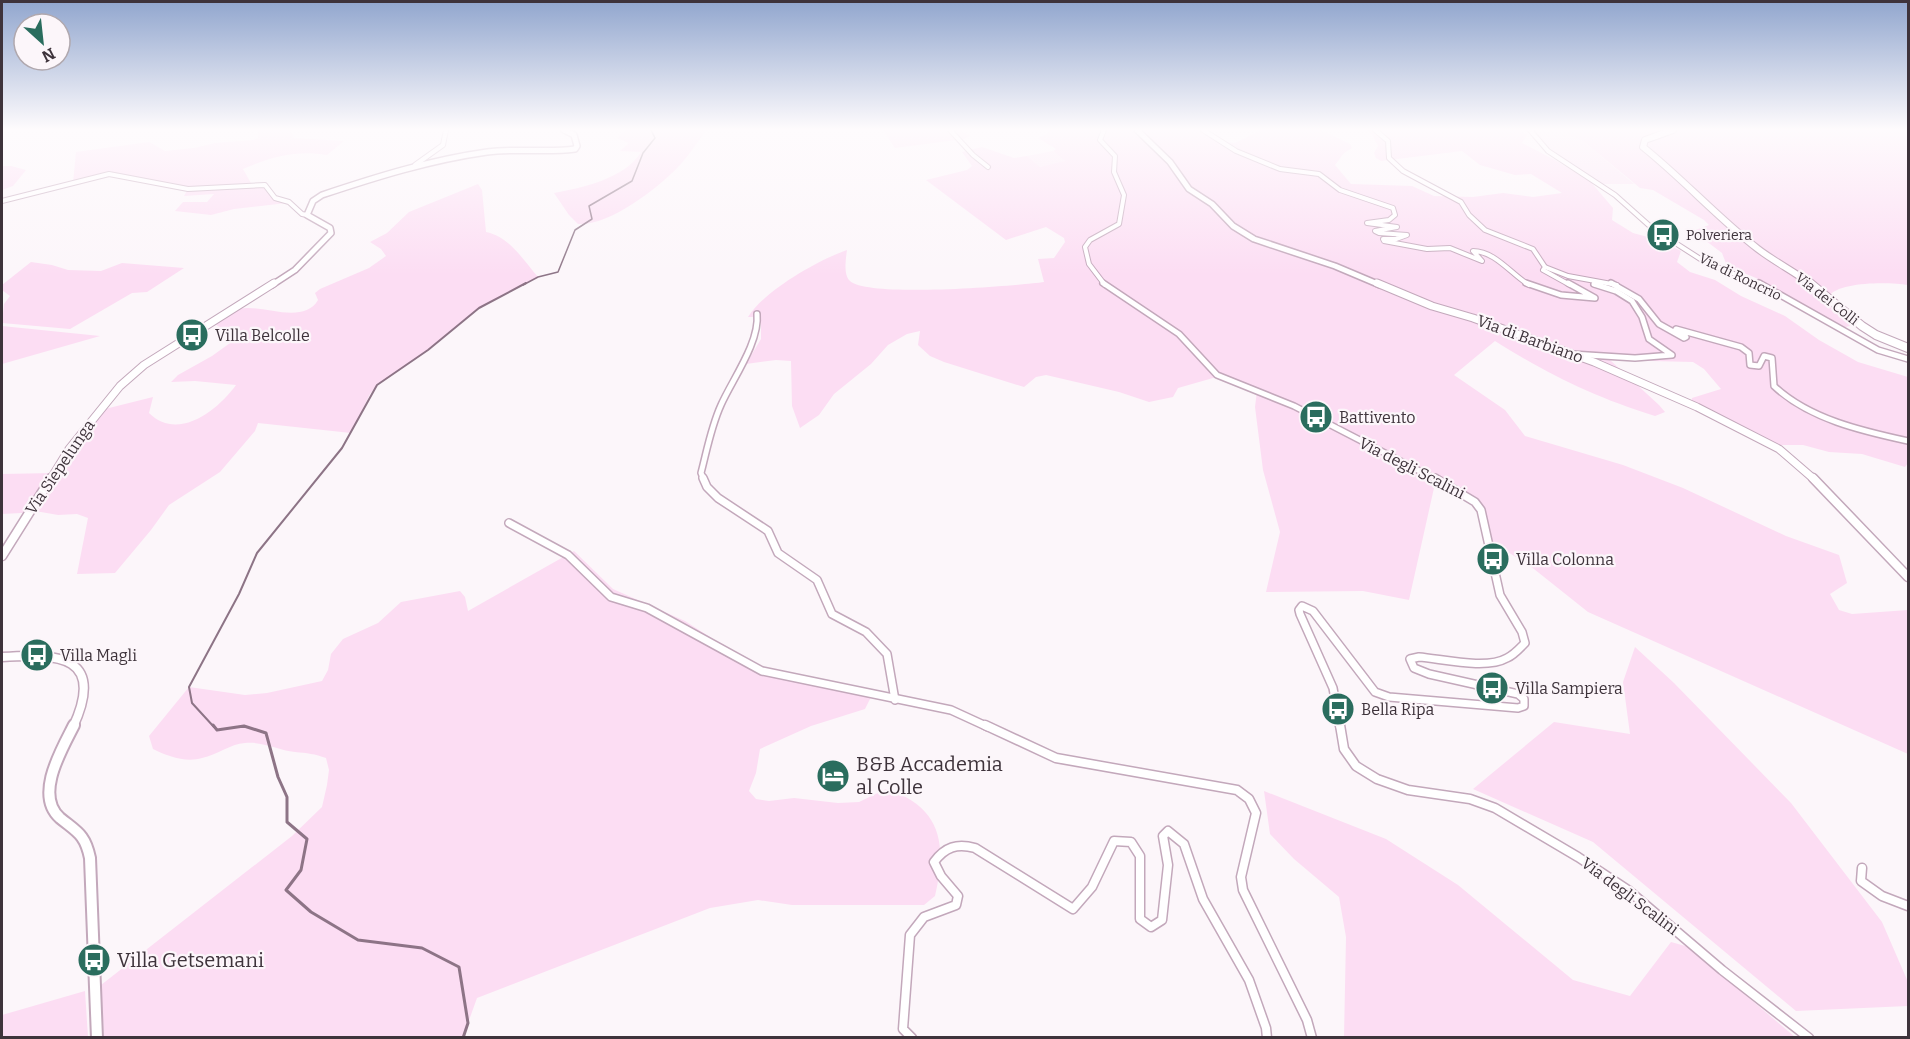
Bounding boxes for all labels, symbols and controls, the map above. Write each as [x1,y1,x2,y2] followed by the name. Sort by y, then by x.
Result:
[12,12,72,72] north arrow
[39,44,58,66] text: N
[1645,217,1681,253] bus stop icon: Polveriera
[1686,227,1752,244] place label: Polveriera
[1696,250,1784,304] street label: Via di Roncrio
[1792,269,1862,329] street label: Via dei Colli
[1474,311,1586,367] street label: Via di Barbiano
[174,317,210,353] bus stop icon: Villa Belcolle
[215,326,310,345] place label: Villa Belcolle
[1298,399,1334,435] bus stop icon: Battivento
[1339,408,1416,427] place label: Battivento
[21,416,99,518] street label: Via Siepelunga
[1356,433,1469,503] street label: Via degli Scalini
[1475,541,1511,577] bus stop icon: Villa Colonna
[1516,550,1614,569] place label: Villa Colonna
[19,637,55,673] bus stop icon: Villa Magli
[60,646,137,665] place label: Villa Magli
[1474,670,1510,706] bus stop icon: Villa Sampiera
[1515,679,1623,698] place label: Villa Sampiera
[1320,691,1356,727] bus stop icon: Bella Ripa
[1361,700,1434,719] place label: Bella Ripa
[856,752,1003,799] place label: B&B Accademia al Colle
[815,758,851,794] hotel icon: B&B Accademia al Colle
[1578,853,1683,939] street label: Via degli Scalini
[76,942,112,978] bus stop icon: Villa Getsemani
[117,948,264,972] place label: Villa Getsemani

